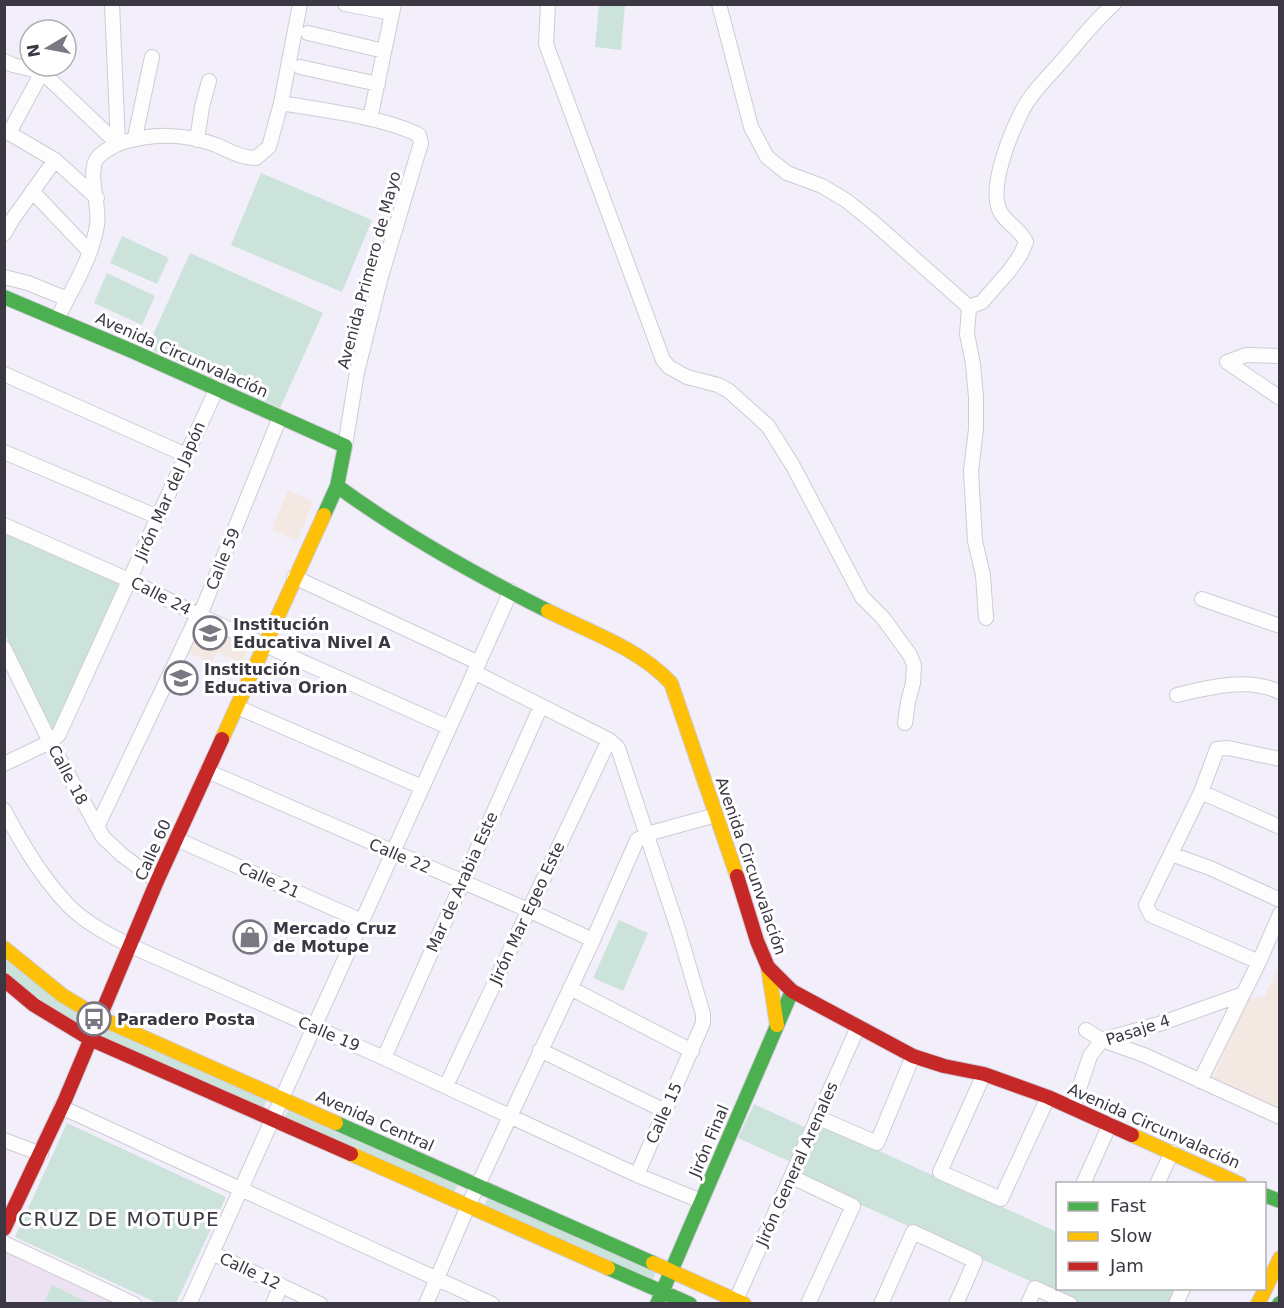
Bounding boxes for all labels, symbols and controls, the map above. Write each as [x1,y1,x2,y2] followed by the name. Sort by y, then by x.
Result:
[18,18,78,78] north arrow
[23,42,44,59] text: N
[333,169,405,371] street label: Avenida Primero de Mayo
[93,308,271,402] street label: Avenida Circunvalación
[130,419,209,564] street label: Jirón Mar del Japón
[202,525,244,593] street label: Calle 59
[128,573,194,619] street label: Calle 24
[192,615,228,651] school or university icon: Institución Educativa Nivel A
[233,615,391,652] place label: Institución Educativa Nivel A
[163,660,199,696] school or university icon: Institución Educativa Orion
[204,660,347,697] place label: Institución Educativa Orion
[44,742,92,808] street label: Calle 18
[712,775,790,957] street label: Avenida Circunvalación
[422,809,502,955] street label: Mar de Arabia Este
[131,816,175,884] street label: Calle 60
[366,835,434,877] street label: Calle 22
[485,839,568,988] street label: Jirón Mar Egeo Este
[235,858,303,902] street label: Calle 21
[232,919,268,955] shop icon: Mercado Cruz de Motupe
[273,919,396,956] place label: Mercado Cruz de Motupe
[76,1001,112,1037] bus stop icon: Paradero Posta
[117,1010,255,1029] place label: Paradero Posta
[1103,1011,1173,1049] street label: Pasaje 4
[295,1013,363,1055] street label: Calle 19
[642,1079,686,1147] street label: Calle 15
[752,1079,842,1250] street label: Jirón General Arenales
[1065,1079,1243,1173] street label: Avenida Circunvalación
[313,1086,437,1156] street label: Avenida Central
[685,1102,733,1181] street label: Jirón Final
[1056,1182,1266,1290] legend
[1110,1195,1146,1216] text: Fast
[18,1207,220,1231] district label: CRUZ DE MOTUPE
[1110,1225,1152,1246] text: Slow
[216,1249,284,1293] street label: Calle 12
[1109,1255,1144,1276] text: Jam

